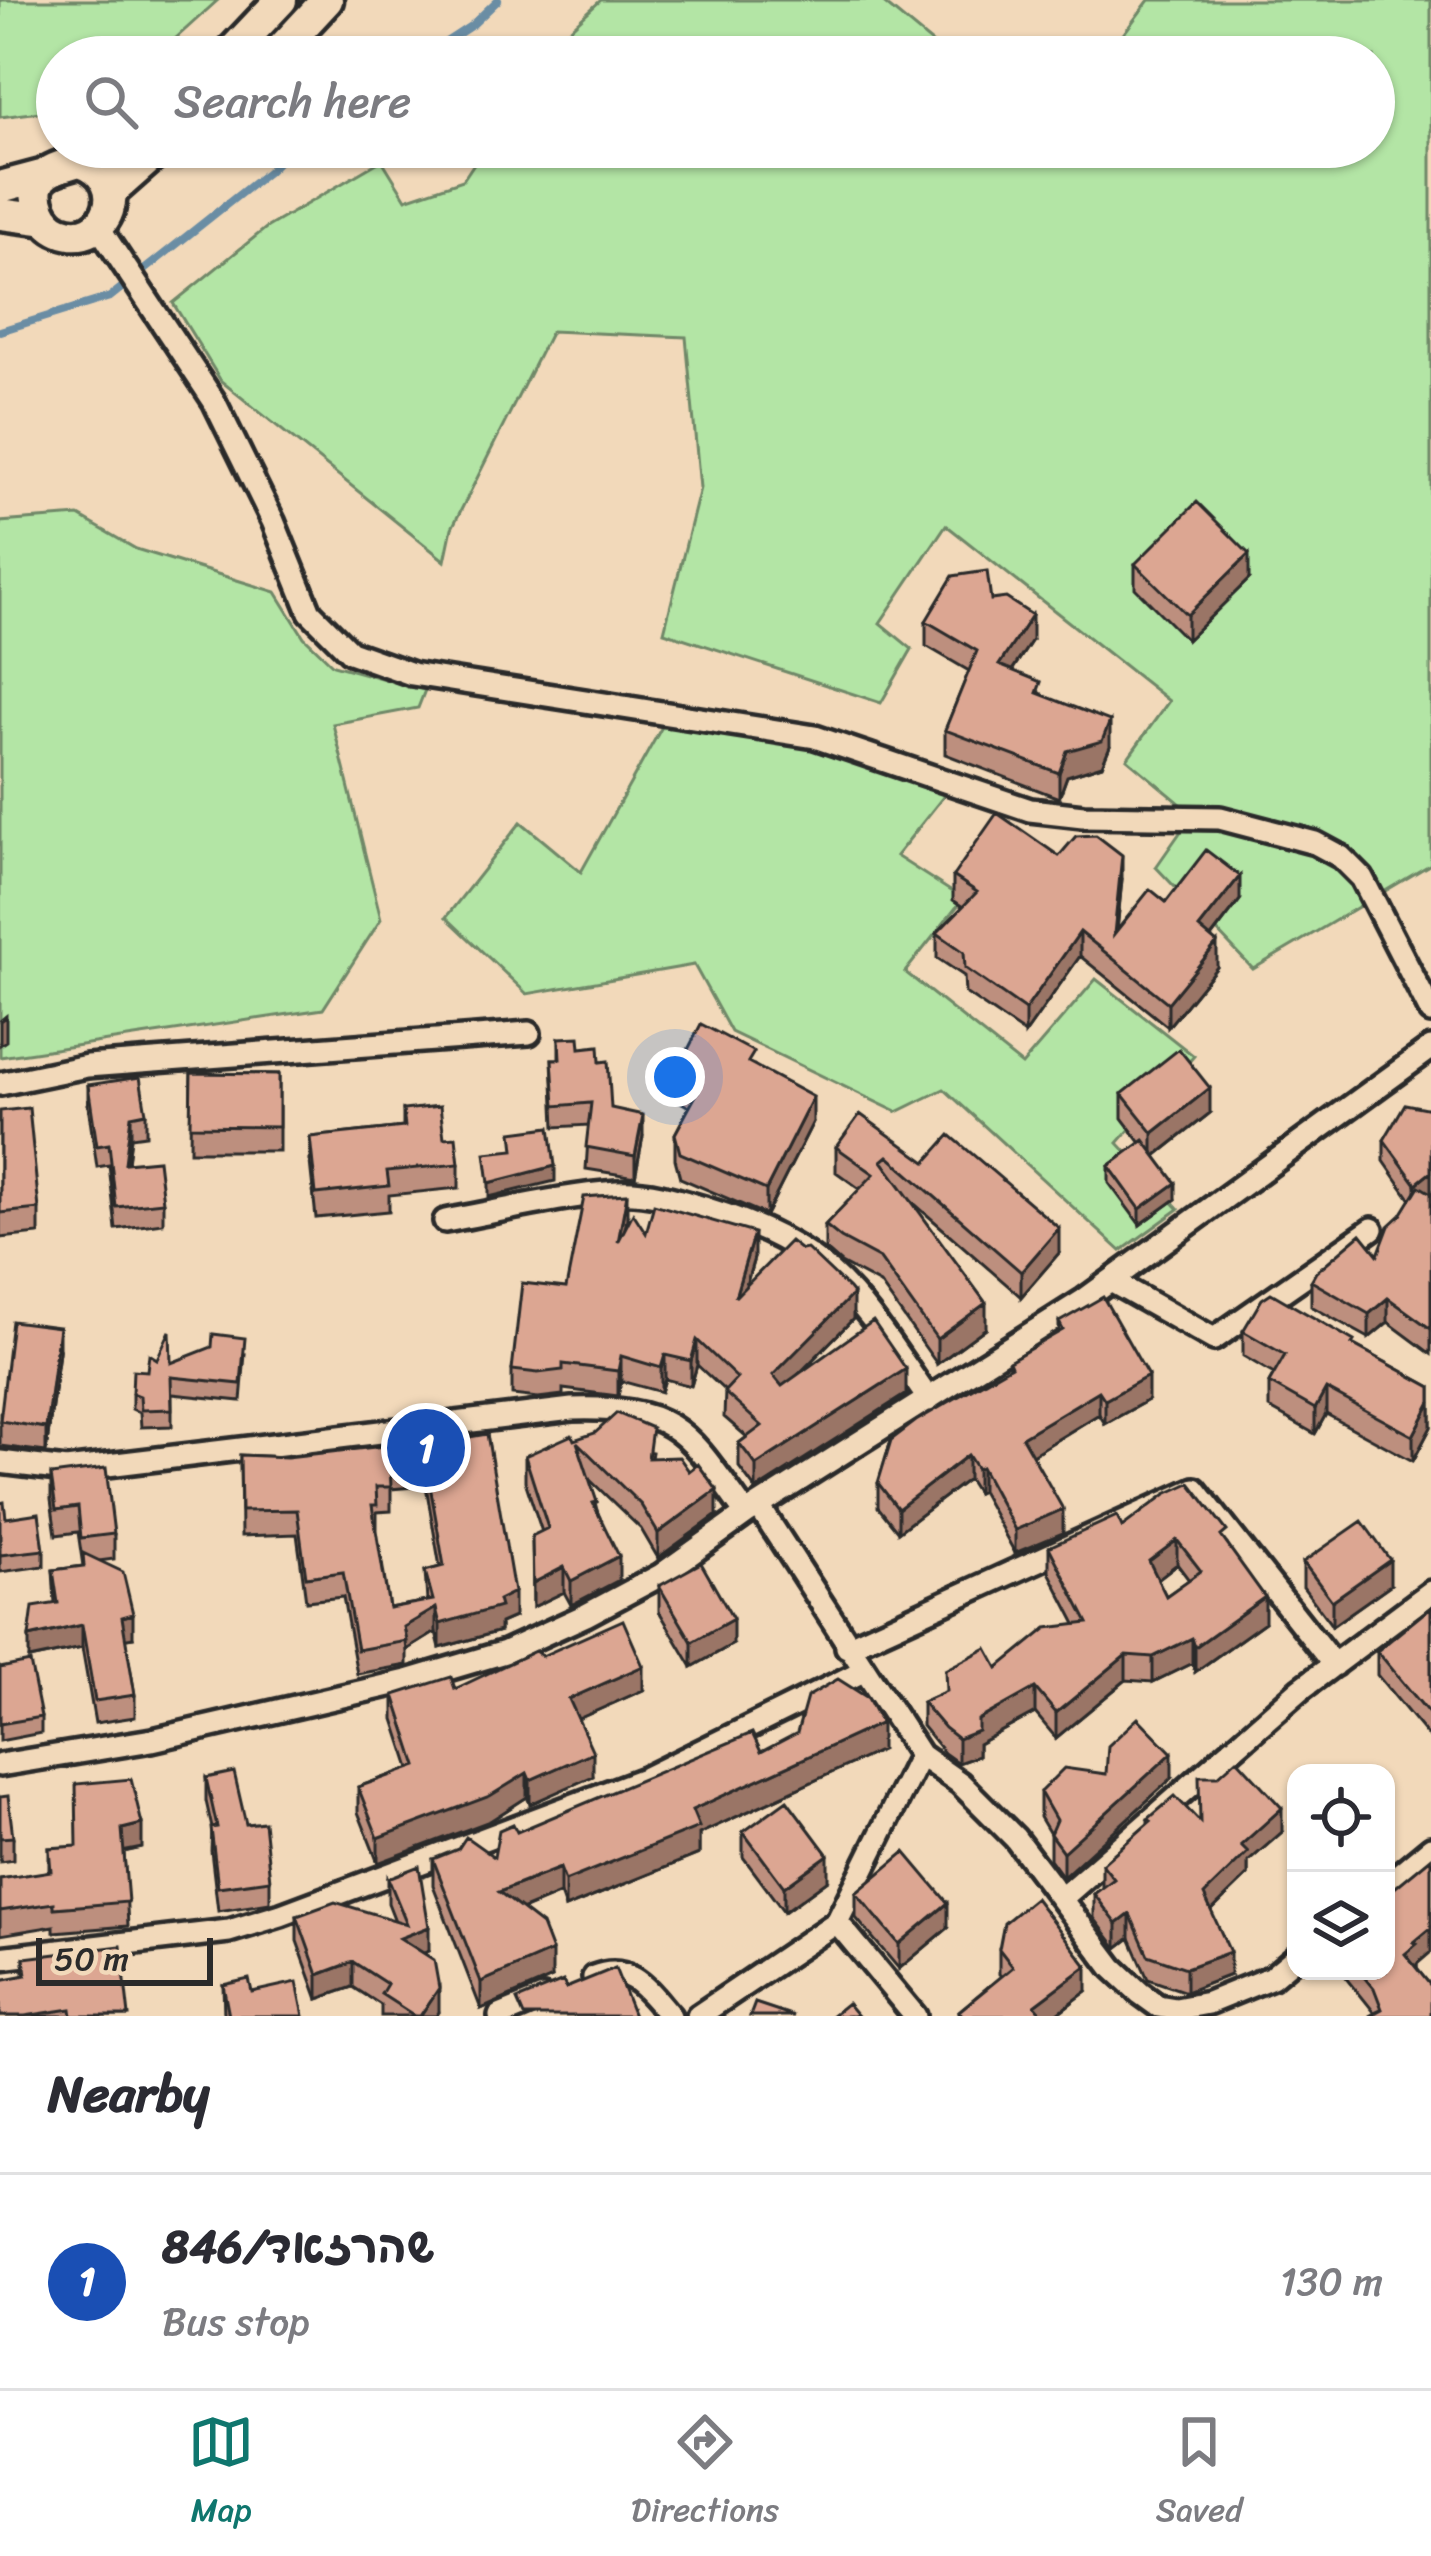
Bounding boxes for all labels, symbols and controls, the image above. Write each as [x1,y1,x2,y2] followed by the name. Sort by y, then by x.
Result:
[36,36,1395,168] search box
[174,62,411,142] text: Search here
[78,69,144,135] icon: search
[645,1047,705,1107] your location
[387,1403,465,1493] pin: 1
[1287,1764,1395,1980] map controls
[1287,1764,1395,1872] button: locate
[1287,1872,1395,1980] button: layers
[54,1930,129,1988] text: 50 m
[36,1932,213,1985] scale bar
[48,2049,209,2139] text: Nearby
[162,2207,435,2287] text: 846/שהרזאד
[79,2247,95,2316] text: 1
[1280,2247,1383,2316] text: 130 m
[162,2287,310,2356] text: Bus stop
[188,2409,254,2539] tab: Map
[631,2409,779,2539] tab: Directions
[1156,2409,1243,2539] tab: Saved

